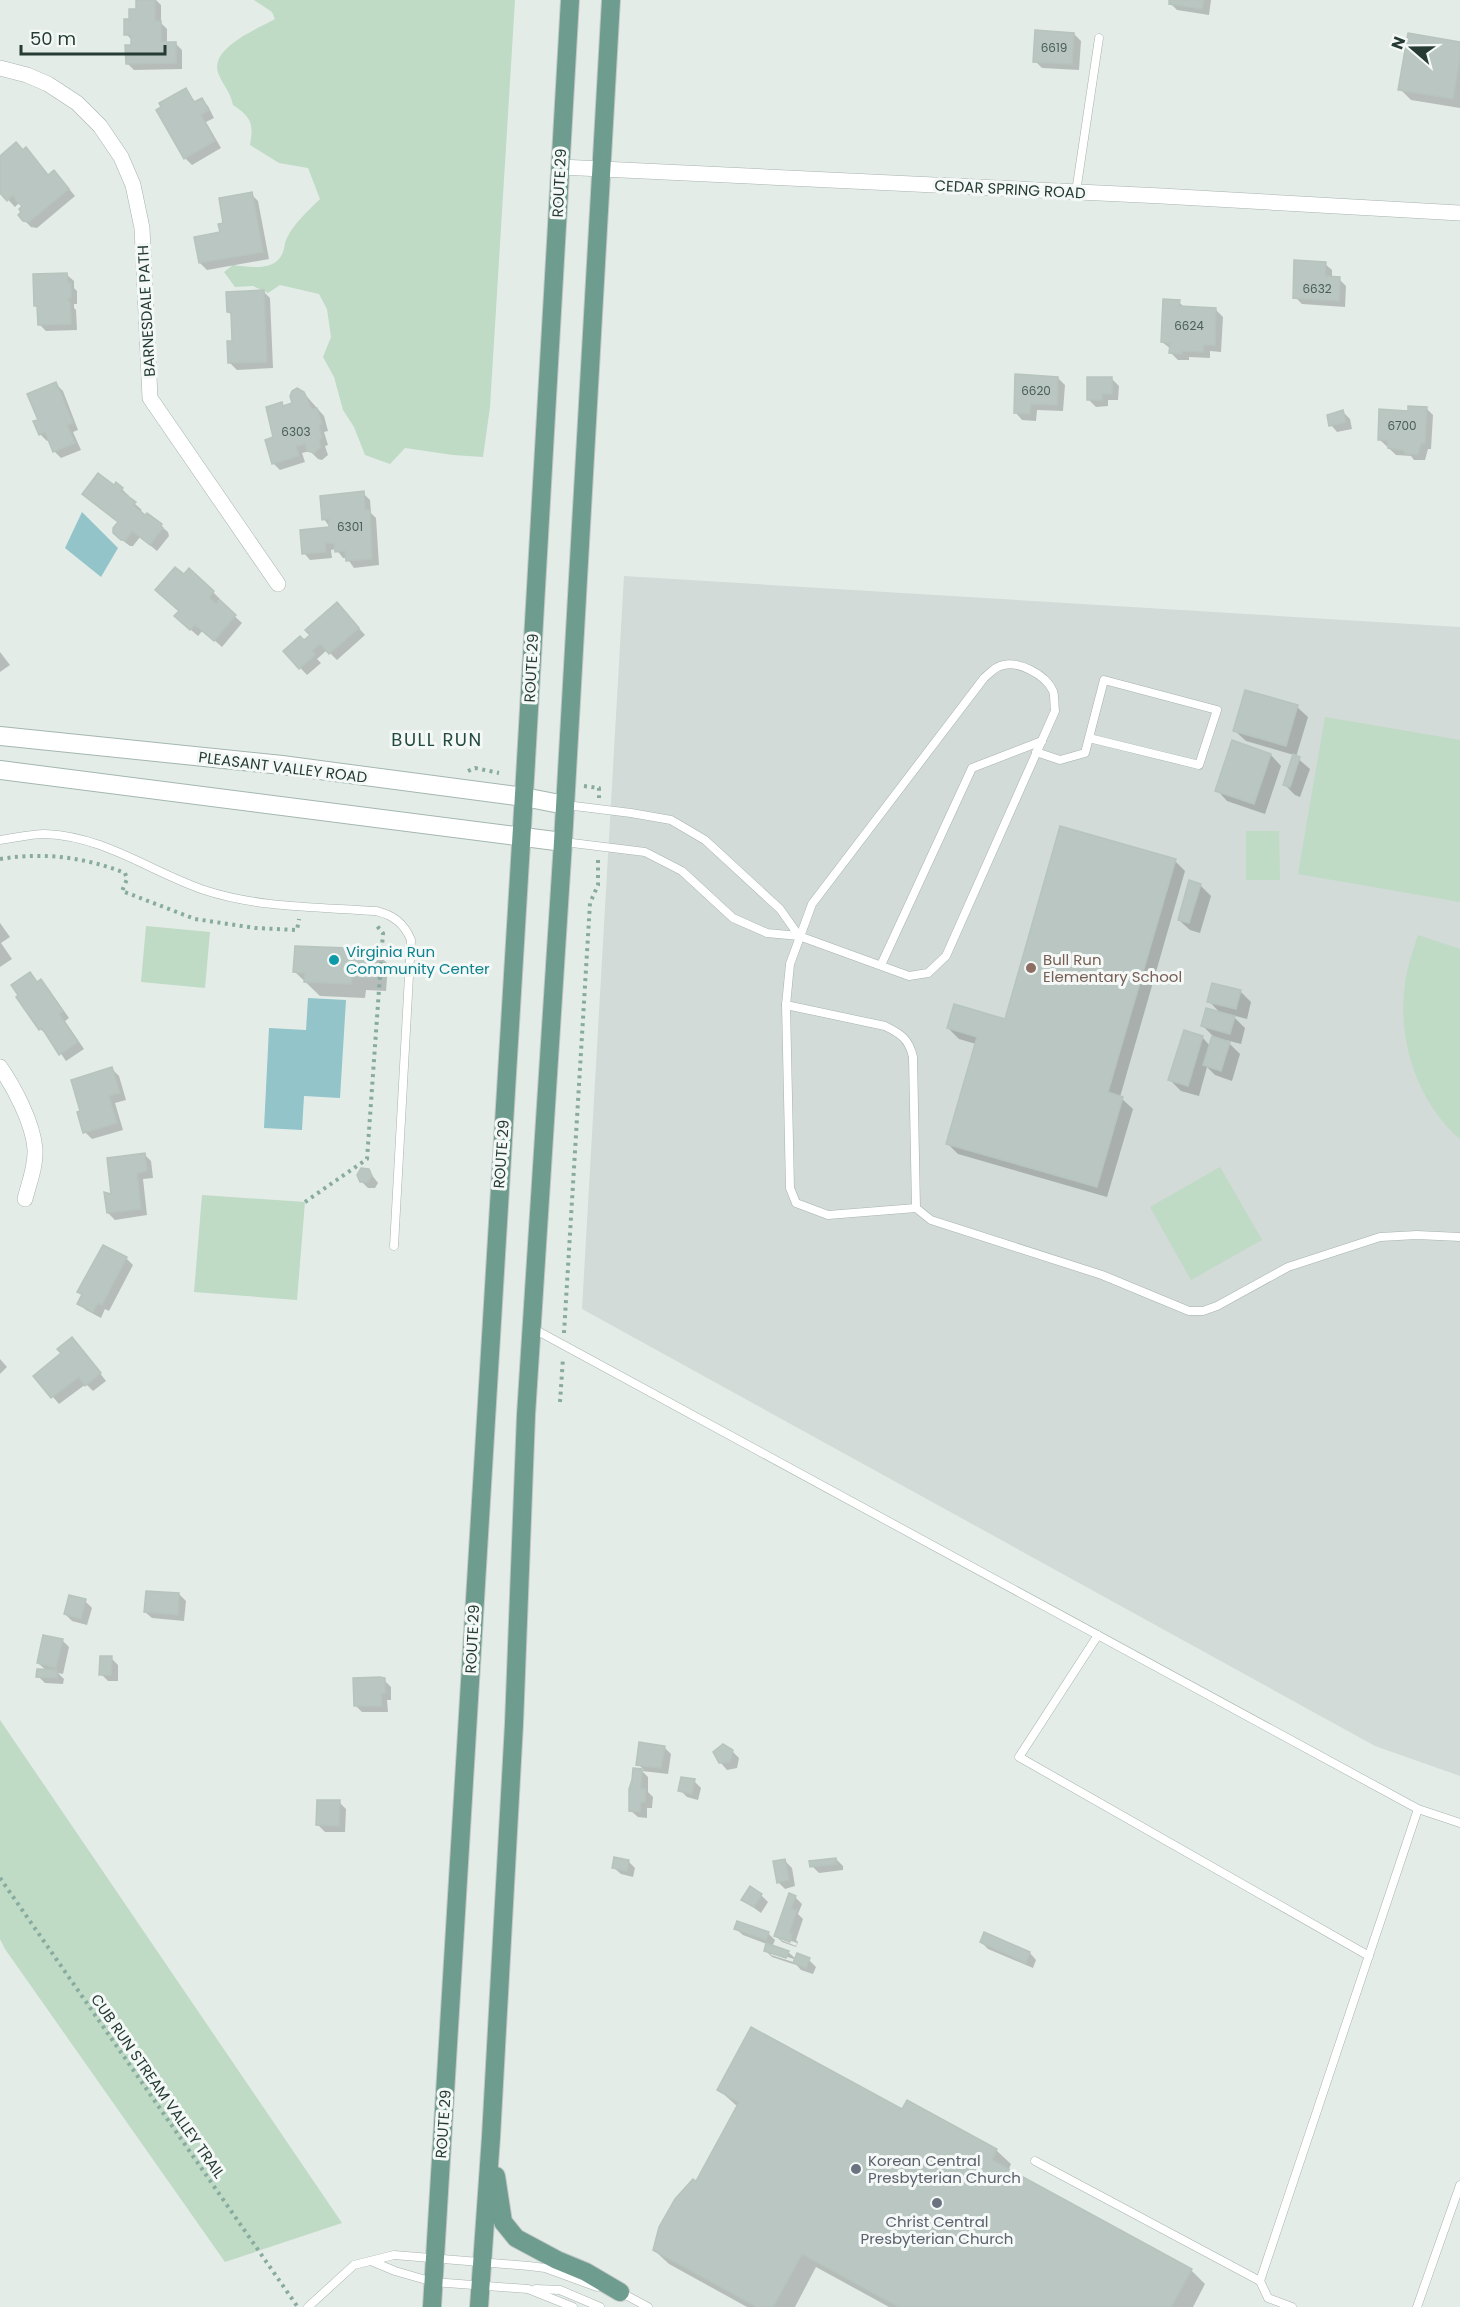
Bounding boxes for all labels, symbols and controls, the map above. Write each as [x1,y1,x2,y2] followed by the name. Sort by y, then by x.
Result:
[21,18,165,56] scale bar
[1382,18,1442,78] north arrow
[30,26,76,51] text: 50 m
[1386,33,1411,53] text: N
[1041,39,1067,56] house number: 6619
[547,148,571,218] street label: ROUTE 29
[934,175,1086,203] street label: CEDAR SPRING ROAD
[132,245,160,377] street label: BARNESDALE PATH
[1302,280,1332,297] house number: 6632
[1174,317,1204,334] house number: 6624
[1021,382,1051,399] house number: 6620
[1387,417,1417,434] house number: 6700
[281,423,311,440] house number: 6303
[337,518,363,535] house number: 6301
[519,633,543,703] street label: ROUTE 29
[391,727,483,752] district label: BULL RUN
[197,746,369,788] street label: PLEASANT VALLEY ROAD
[346,941,490,979] place label: Virginia Run Community Center
[1043,949,1182,987] place label: Bull Run Elementary School
[327,953,341,967] marker: Virginia Run Community Center
[1024,961,1038,975] marker: Bull Run Elementary School
[488,1119,514,1189] street label: ROUTE 29
[460,1604,484,1674] street label: ROUTE 29
[86,1990,230,2183] street label: CUB RUN STREAM VALLEY TRAIL
[430,2089,456,2159] street label: ROUTE 29
[868,2150,1021,2188] place label: Korean Central Presbyterian Church
[849,2162,863,2176] marker: Korean Central Presbyterian Church
[930,2196,944,2210] marker: Christ Central Presbyterian Church
[861,2211,1013,2249] place label: Christ Central Presbyterian Church

